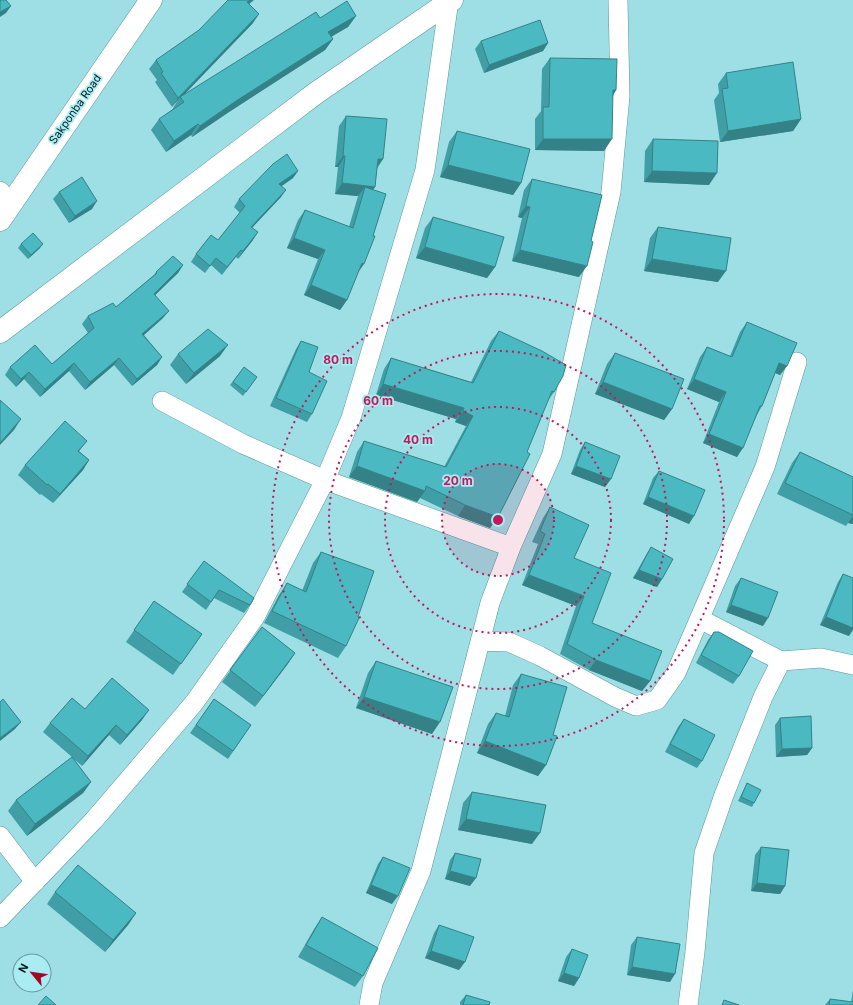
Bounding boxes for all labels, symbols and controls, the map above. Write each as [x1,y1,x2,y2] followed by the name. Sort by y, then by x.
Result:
[46,72,104,146] street label: Sakponba Road
[323,352,353,367] text: 80 m
[363,393,393,408] text: 60 m
[403,432,433,447] text: 40 m
[443,473,473,488] text: 20 m
[491,513,505,527] centre of rings
[12,953,52,993] north arrow
[15,961,31,975] text: N

